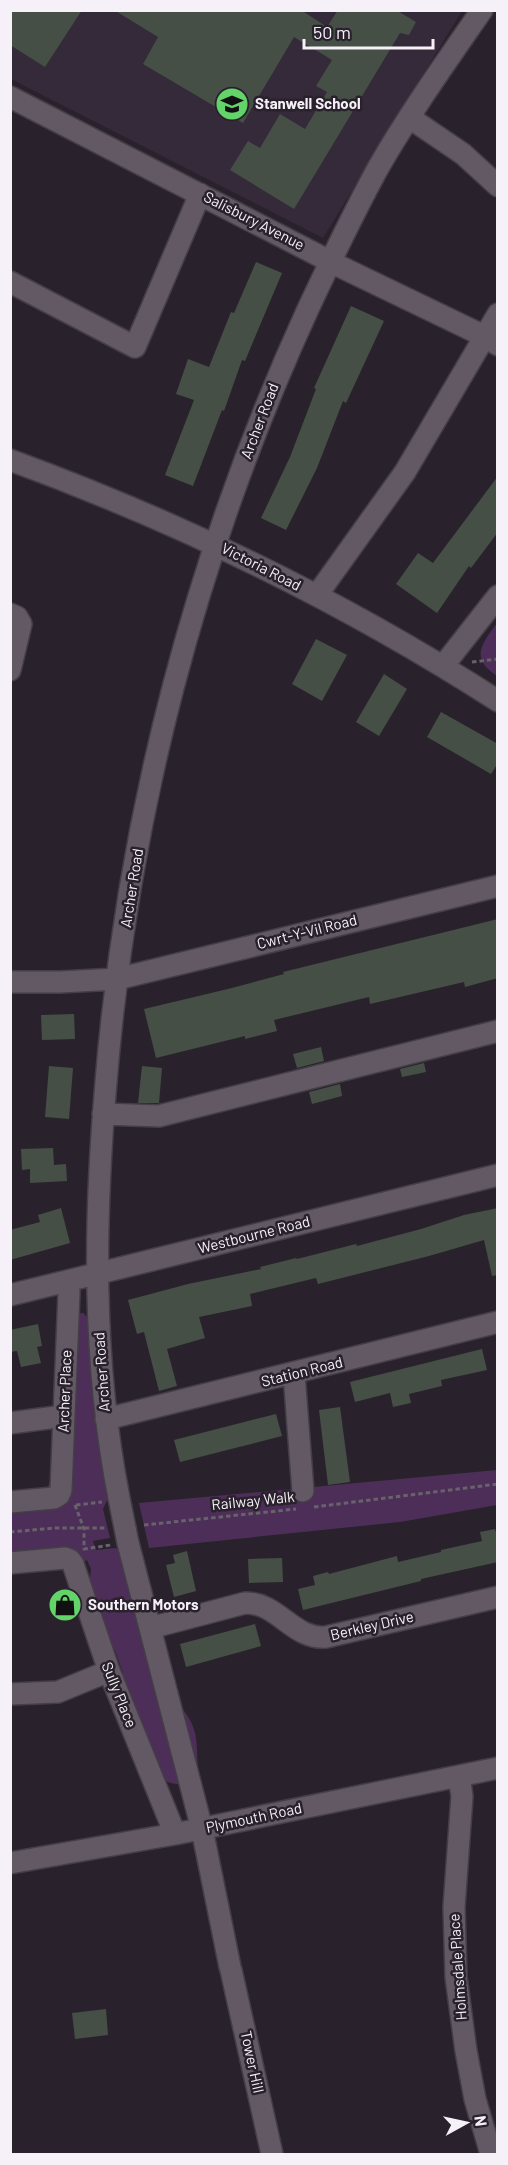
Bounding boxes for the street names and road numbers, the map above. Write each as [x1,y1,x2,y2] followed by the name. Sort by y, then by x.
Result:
[201,187,308,253] street label: Salisbury Avenue
[236,380,282,461] street label: Archer Road
[219,538,304,594] street label: Victoria Road
[116,847,146,929] street label: Archer Road
[255,910,359,952] street label: Cwrt-Y-Vil Road
[196,1211,312,1257] street label: Westbourne Road
[89,1332,113,1413] street label: Archer Road
[54,1349,74,1432] street label: Archer Place
[259,1352,344,1390] street label: Station Road
[211,1487,296,1513] street label: Railway Walk
[328,1607,415,1643] street label: Berkley Drive
[99,1659,141,1730] street label: Sully Place
[204,1798,303,1836] street label: Plymouth Road
[444,1913,470,2021] street label: Holmsdale Place
[238,2029,268,2094] street label: Tower Hill

